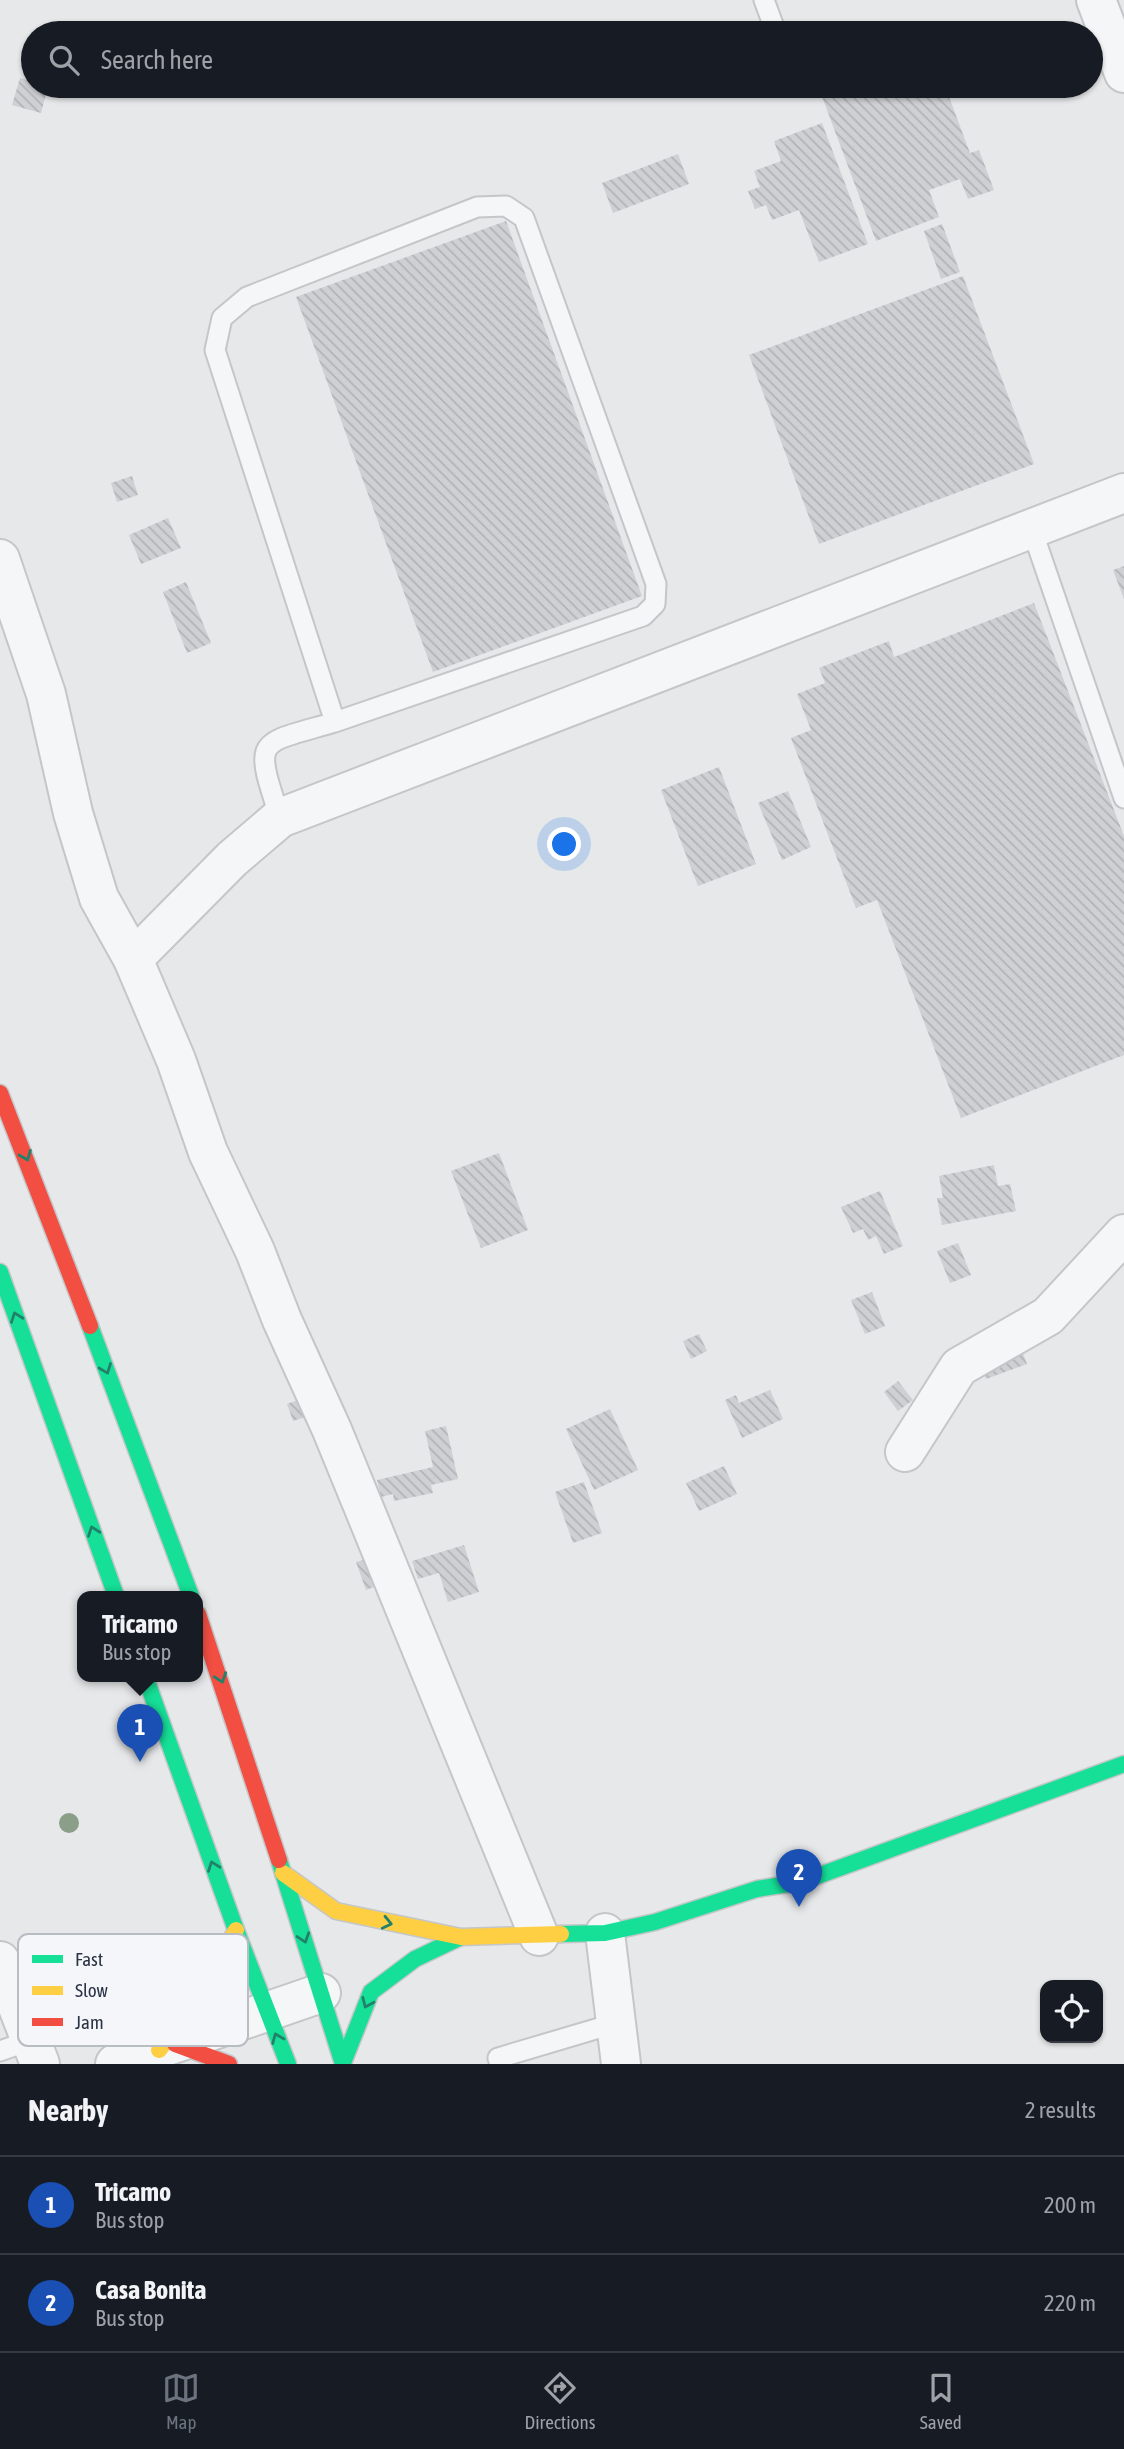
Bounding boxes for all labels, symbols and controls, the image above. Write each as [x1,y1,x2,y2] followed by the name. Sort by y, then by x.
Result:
[21,21,1103,98] search box
[45,41,83,79] icon: search
[101,45,213,75] text: Search here
[547,827,581,861] your location
[18,1149,32,1162] one-way arrow
[10,1312,24,1324] one-way arrow
[97,1363,111,1375] one-way arrow
[87,1526,101,1538] one-way arrow
[77,1591,203,1682] popup
[102,1609,178,1639] text: Tricamo
[102,1639,171,1665] text: Bus stop
[213,1672,227,1684] one-way arrow
[117,1704,163,1762] pin: 1
[776,1849,822,1907] pin: 2
[207,1860,221,1872] one-way arrow
[381,1915,393,1929] one-way arrow
[296,1932,310,1944] one-way arrow
[18,1934,248,2046] legend
[75,1948,103,1970] text: Fast
[75,1979,109,2001] text: Slow
[1040,1980,1103,2043] map controls
[1040,1980,1103,2043] button: locate
[362,1996,376,2008] one-way arrow
[75,2011,104,2033] text: Jam
[272,2032,286,2044] one-way arrow
[28,2093,108,2127] text: Nearby
[1025,2097,1096,2123] text: 2 results
[95,2177,171,2207] text: Tricamo
[46,2192,56,2218] text: 1
[1044,2192,1096,2218] text: 200 m
[95,2207,165,2233] text: Bus stop
[95,2275,206,2305] text: Casa Bonita
[46,2290,56,2316] text: 2
[1044,2290,1096,2316] text: 220 m
[95,2305,165,2331] text: Bus stop
[162,2369,200,2433] tab: Map
[525,2369,595,2433] tab: Directions
[920,2369,962,2433] tab: Saved

